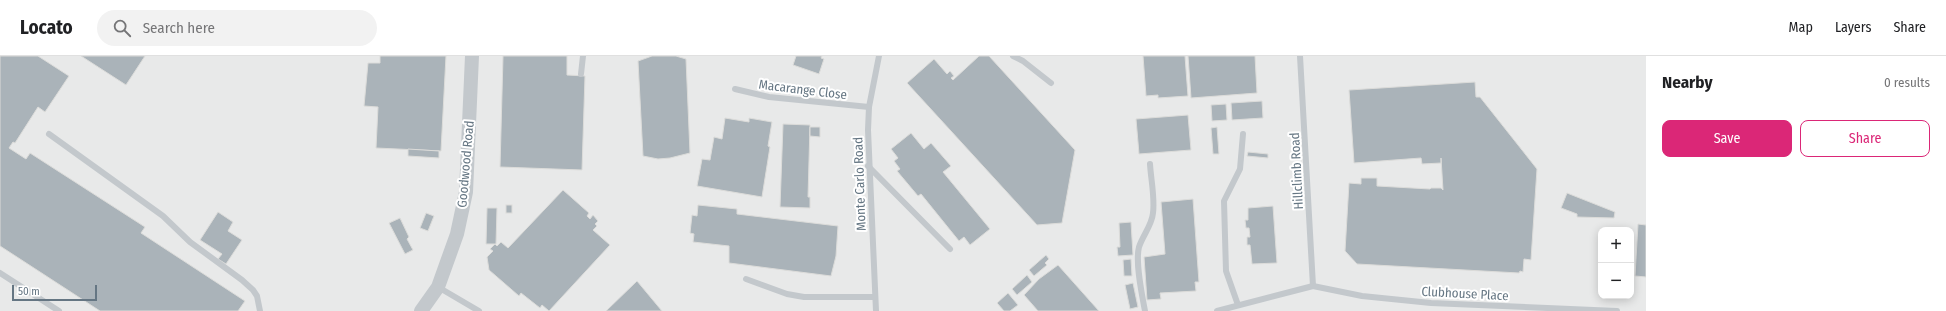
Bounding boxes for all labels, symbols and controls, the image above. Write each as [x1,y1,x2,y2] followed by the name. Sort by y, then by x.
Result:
[97,10,377,46] search box
[20,16,73,39] text: Locato
[111,17,133,39] icon: search
[143,19,215,37] text: Search here
[1789,19,1813,36] text: Map
[1835,19,1871,36] text: Layers
[1893,19,1926,36] text: Share
[1662,72,1713,93] text: Nearby
[1884,75,1930,90] text: 0 results
[758,77,848,102] street label: Macarange Close
[454,120,477,208] street label: Goodwood Road
[1662,120,1792,157] button: Save
[1800,120,1930,157] button: Share
[1287,132,1306,210] street label: Hillclimb Road
[850,137,869,231] street label: Monte Carlo Road
[1598,227,1634,299] map controls
[1598,227,1634,263] button: +
[1598,263,1634,299] button: −
[12,283,97,302] scale bar
[1421,284,1509,303] street label: Clubhouse Place
[18,285,40,298] text: 50 m

